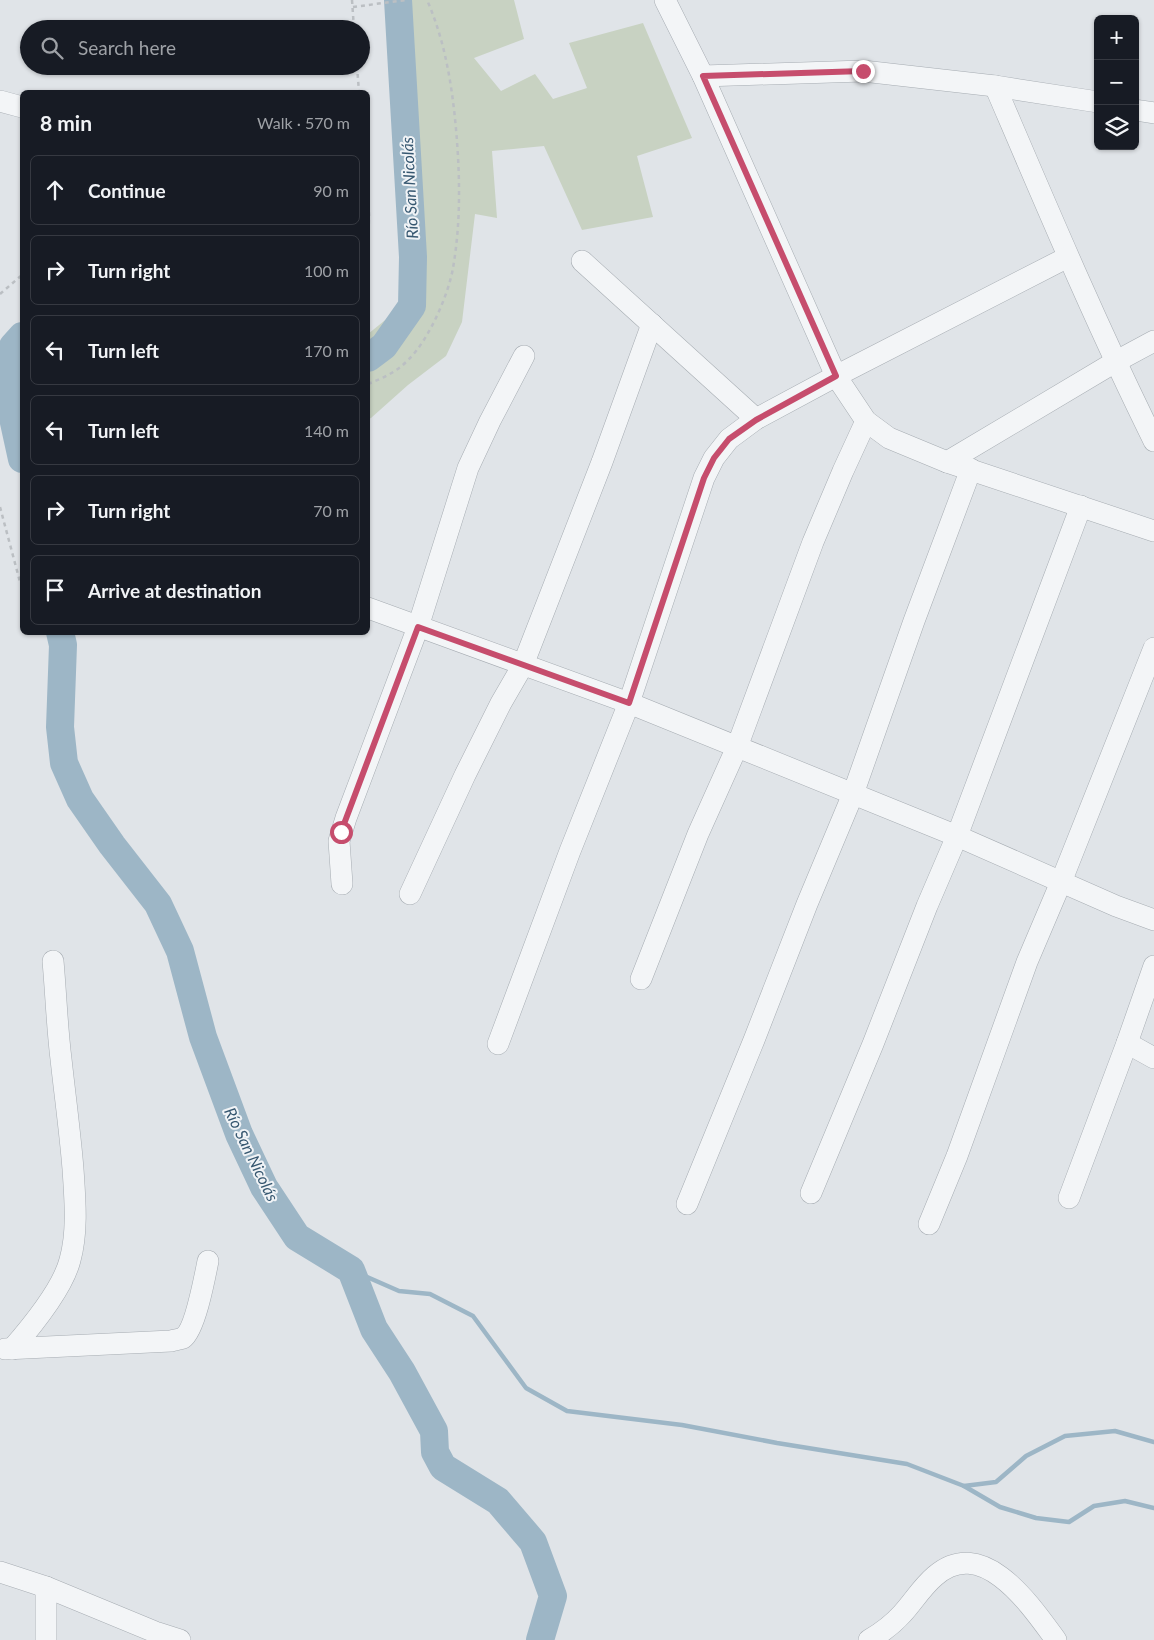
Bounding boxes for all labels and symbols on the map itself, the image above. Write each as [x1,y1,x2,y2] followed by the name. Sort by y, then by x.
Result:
[852,60,875,83] route end
[397,136,421,239] water label: Río San Nicolás
[330,821,353,844] route start
[221,1104,283,1205] water label: Río San Nicolás

